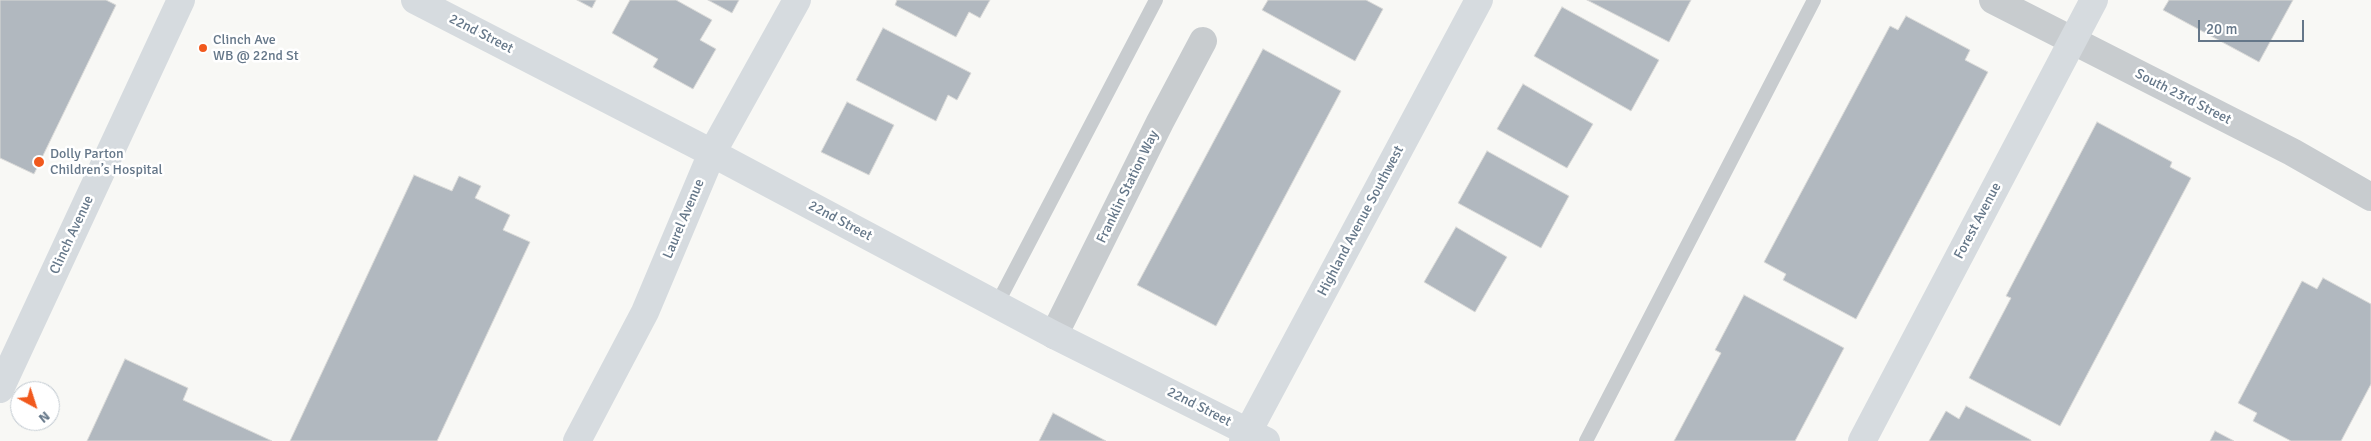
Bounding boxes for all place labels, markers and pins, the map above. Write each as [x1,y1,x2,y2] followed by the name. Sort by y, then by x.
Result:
[213,32,299,64] place label: Clinch Ave WB @ 22nd St
[197,42,209,54] marker: Clinch Ave WB @ 22nd St
[50,146,163,178] place label: Dolly Parton Children’s Hospital
[32,155,46,169] marker: Dolly Parton Children’s Hospital

